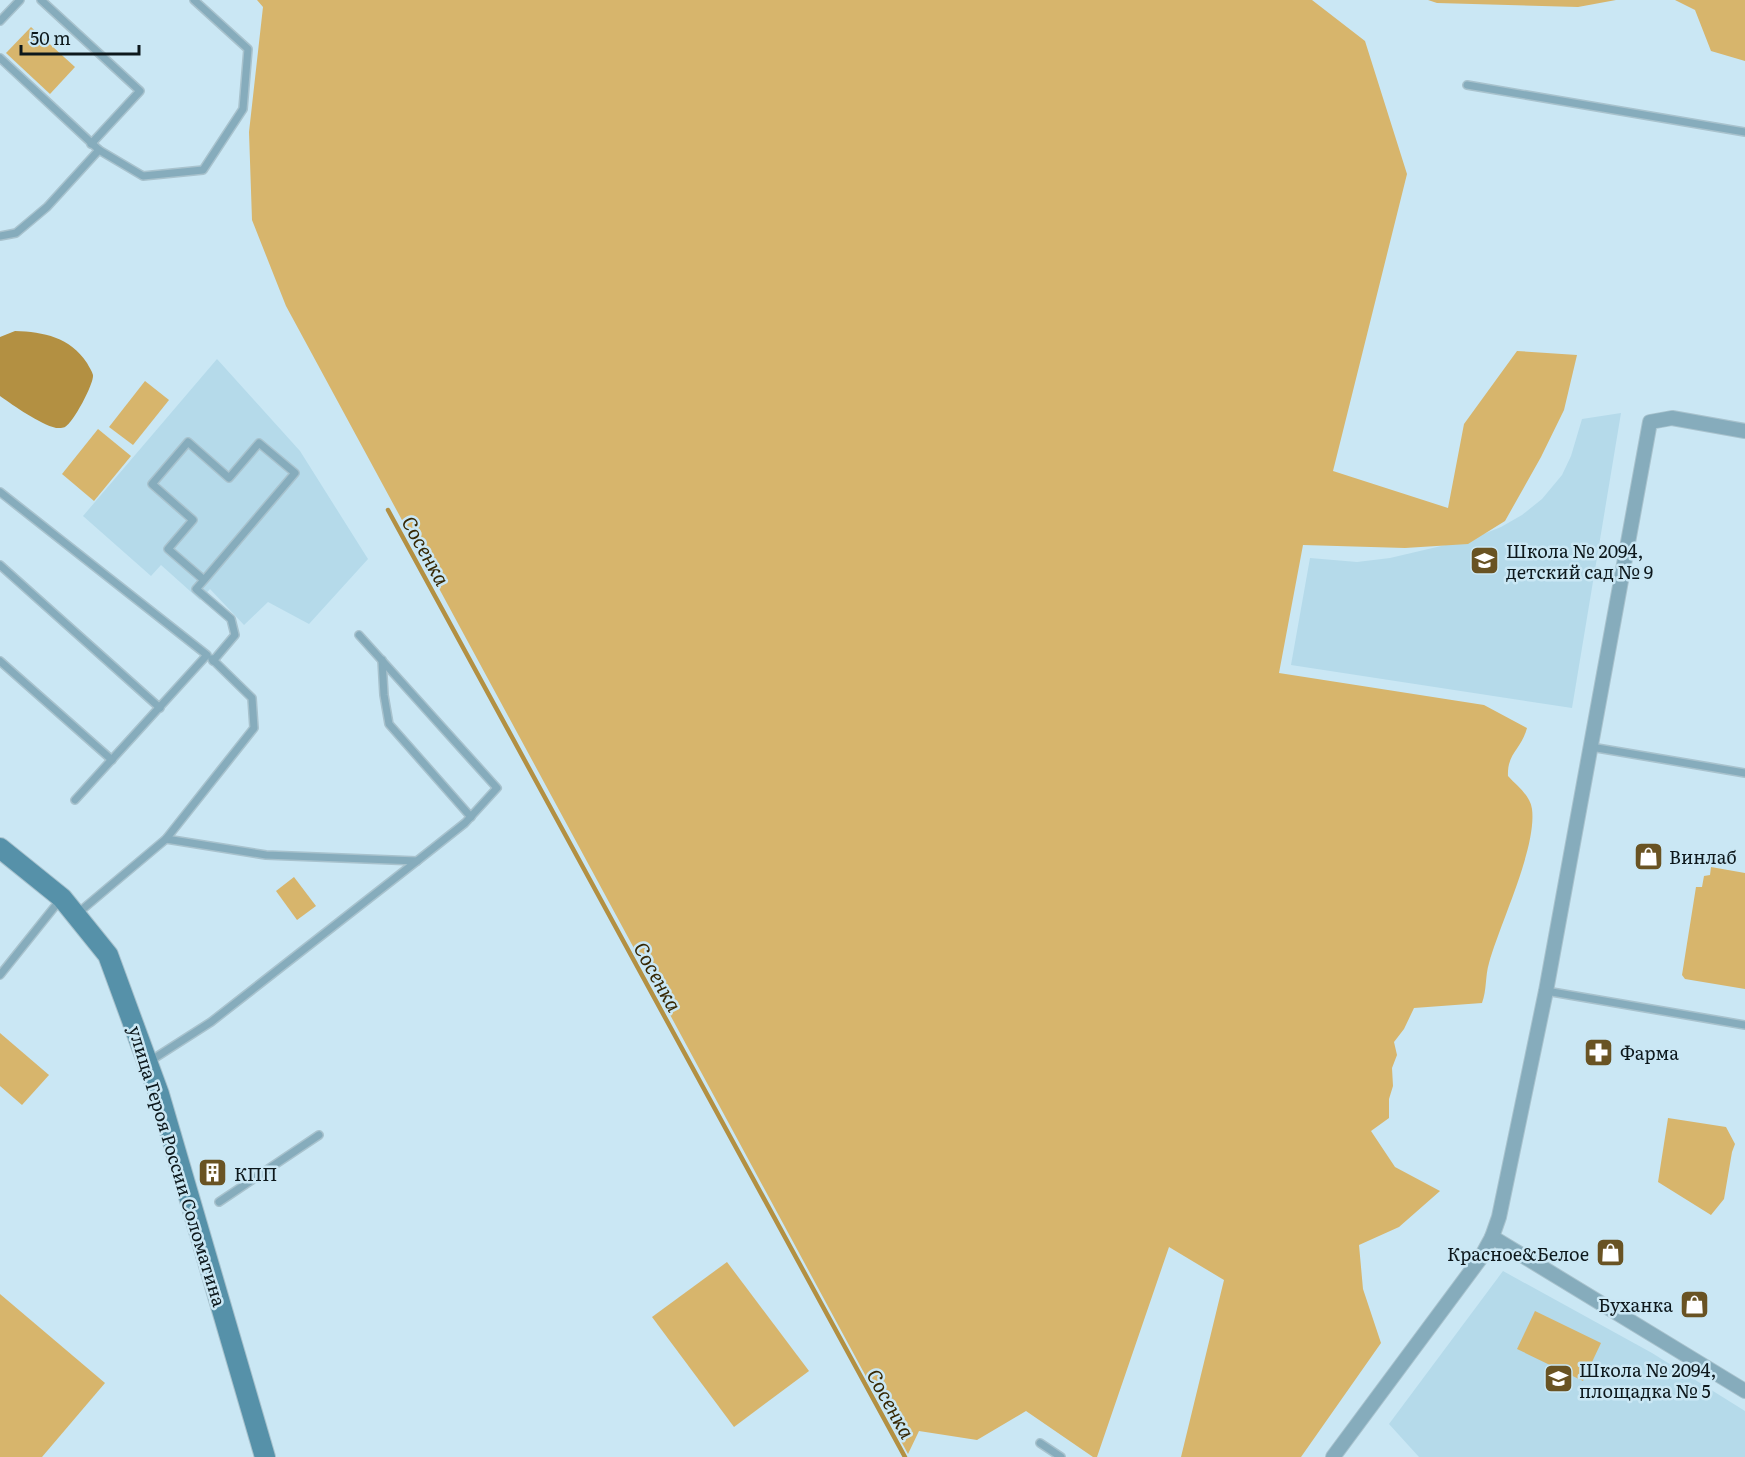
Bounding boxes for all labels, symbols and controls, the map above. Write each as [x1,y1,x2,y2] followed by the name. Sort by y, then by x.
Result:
[21,18,140,56] scale bar
[30,24,71,51] text: 50 m
[396,510,459,591] water label: Сосенка
[1506,537,1653,585] place label: Школа № 2094, детский сад № 9
[1469,544,1501,576] school or university icon: Школа № 2094, детский сад № 9
[1632,840,1664,872] shop icon: Винлаб
[1669,843,1737,870] place label: Винлаб
[628,936,691,1017] water label: Сосенка
[122,1022,234,1310] street label: улица Героя России Соломатина
[1583,1036,1615,1068] pharmacy icon: Фарма
[1620,1039,1679,1066] place label: Фарма
[197,1157,229,1189] building icon: КПП
[234,1160,277,1187] place label: КПП
[1594,1237,1626,1269] shop icon: Красное&Белое
[1447,1240,1589,1267] place label: Красное&Белое
[1678,1288,1710,1320] shop icon: Буханка
[1598,1291,1673,1318] place label: Буханка
[1579,1356,1716,1404] place label: Школа № 2094, площадка № 5
[861,1363,924,1444] water label: Сосенка
[1542,1363,1574,1395] school or university icon: Школа № 2094, площадка № 5

